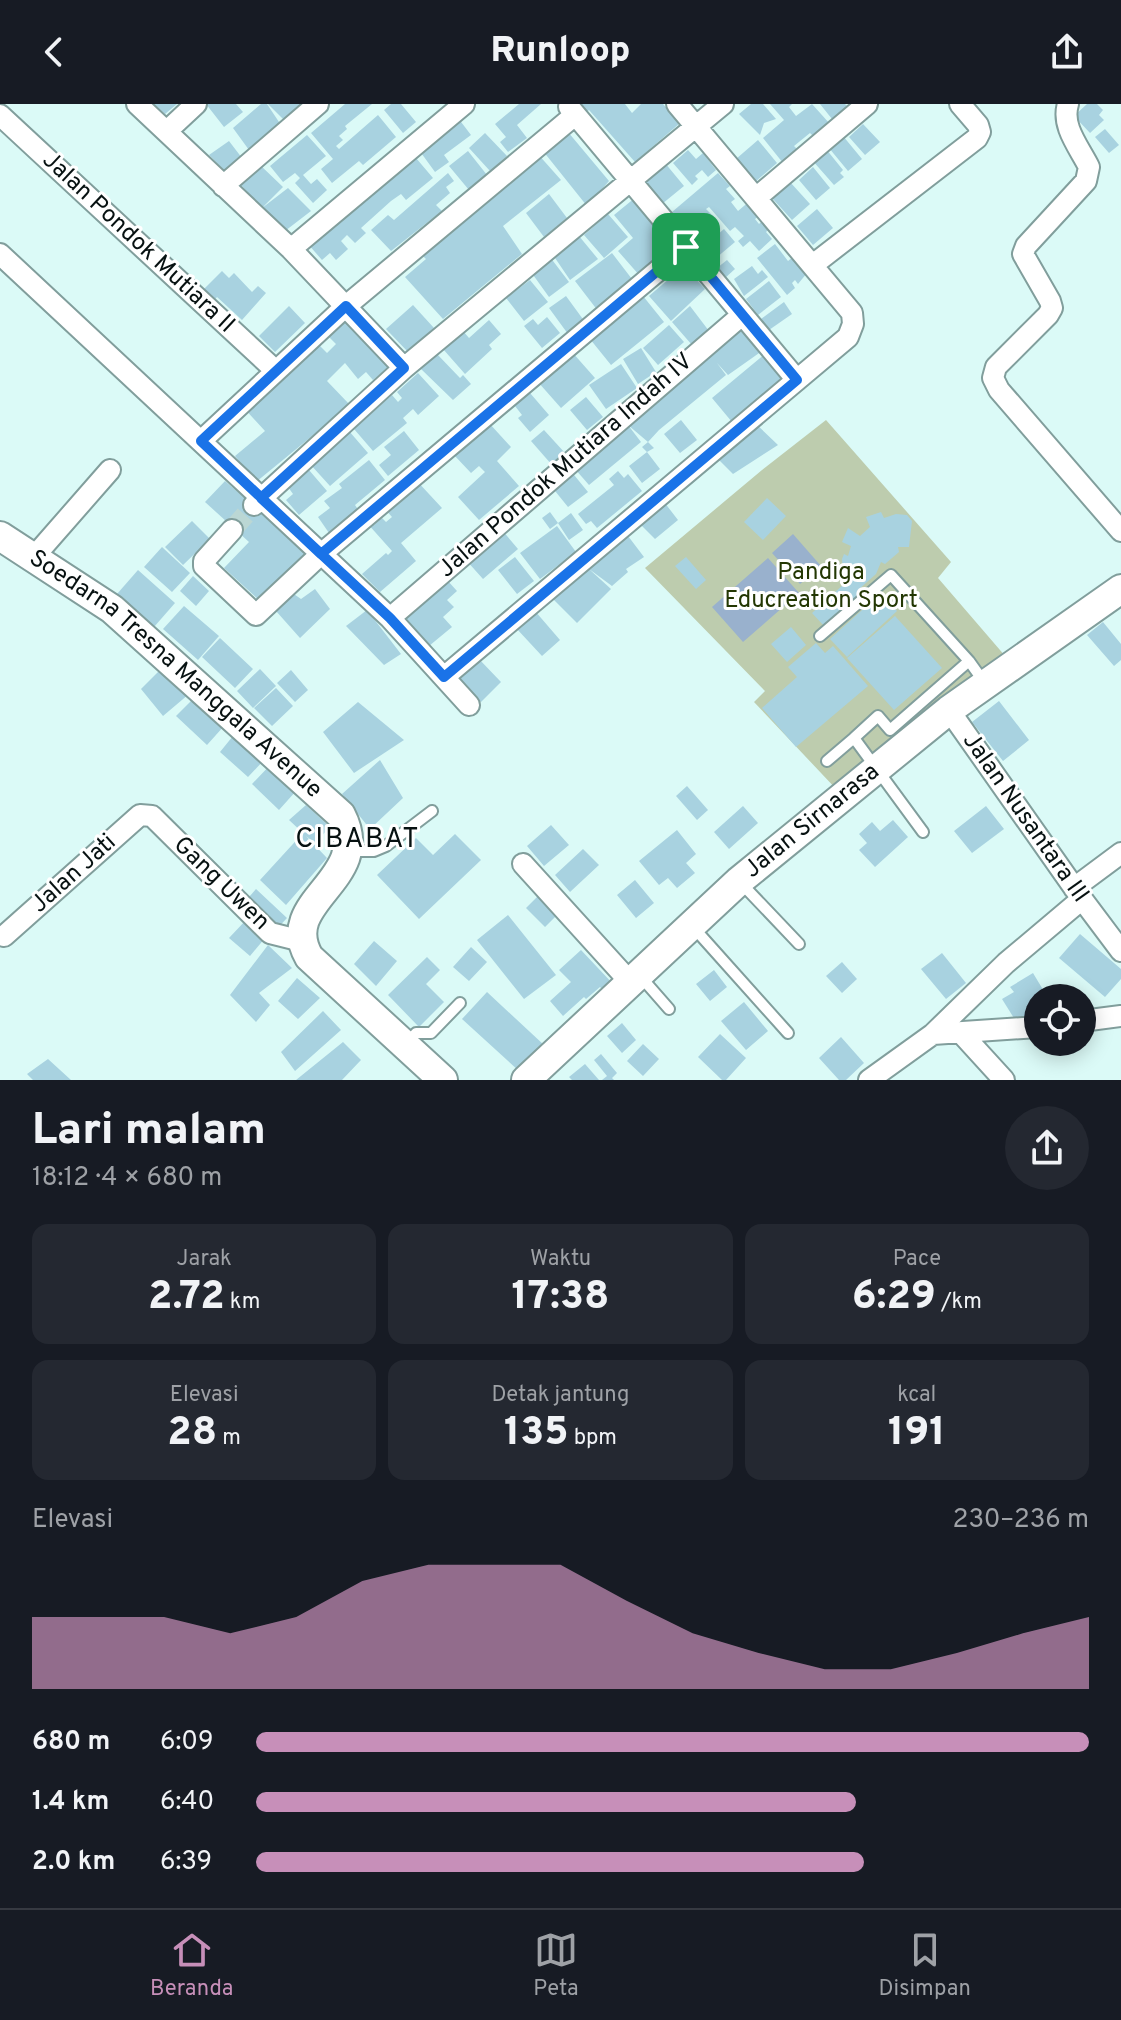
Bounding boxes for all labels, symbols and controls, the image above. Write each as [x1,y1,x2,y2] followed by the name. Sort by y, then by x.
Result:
[490,29,631,75] text: Runloop
[32,30,76,74] icon: back
[1045,30,1089,74] icon: share
[35,146,241,340] street label: Jalan Pondok Mutiara II
[652,213,720,281] pin
[664,225,708,269] icon: arrive
[433,347,699,585] street label: Jalan Pondok Mutiara Indah IV
[23,544,328,805] street label: Soedarna Tresna Manggala Avenue
[724,558,918,616] park label: Pandiga Educreation Sport
[955,727,1095,909] street label: Jalan Nusantara III
[739,757,886,885] street label: Jalan Sirnarasa
[295,822,421,858] district label: CIBABAT
[25,828,123,920] street label: Jalan Jati
[166,831,276,937] street label: Gang Uwen
[1024,984,1096,1056] map controls
[1024,984,1096,1056] button: locate
[32,1104,266,1160] text: Lari malam
[1005,1106,1089,1190] button: share
[32,1162,222,1195] text: 18:12 · 4 × 680 m
[177,1246,232,1273] text: Jarak
[530,1246,591,1273] text: Waktu
[893,1246,941,1273] text: Pace
[148,1273,225,1323] text: 2.72
[512,1273,609,1323] text: 17:38
[852,1273,936,1323] text: 6:29
[225,1289,260,1316] text: km
[936,1289,982,1316] text: /km
[170,1382,238,1409] text: Elevasi
[492,1382,629,1409] text: Detak jantung
[897,1382,936,1409] text: kcal
[167,1409,217,1459] text: 28
[504,1409,569,1459] text: 135
[888,1409,946,1459] text: 191
[217,1425,241,1452] text: m
[569,1425,617,1452] text: bpm
[32,1504,113,1537] text: Elevasi
[953,1504,1089,1537] text: 230–236 m
[32,1726,110,1759] text: 680 m
[160,1726,214,1759] text: 6:09
[32,1786,109,1819] text: 1.4 km
[160,1786,214,1819] text: 6:40
[32,1846,115,1879] text: 2.0 km
[160,1846,212,1879] text: 6:39
[150,1928,233,2003] tab: Beranda
[533,1928,579,2003] tab: Peta
[879,1928,971,2003] tab: Disimpan

